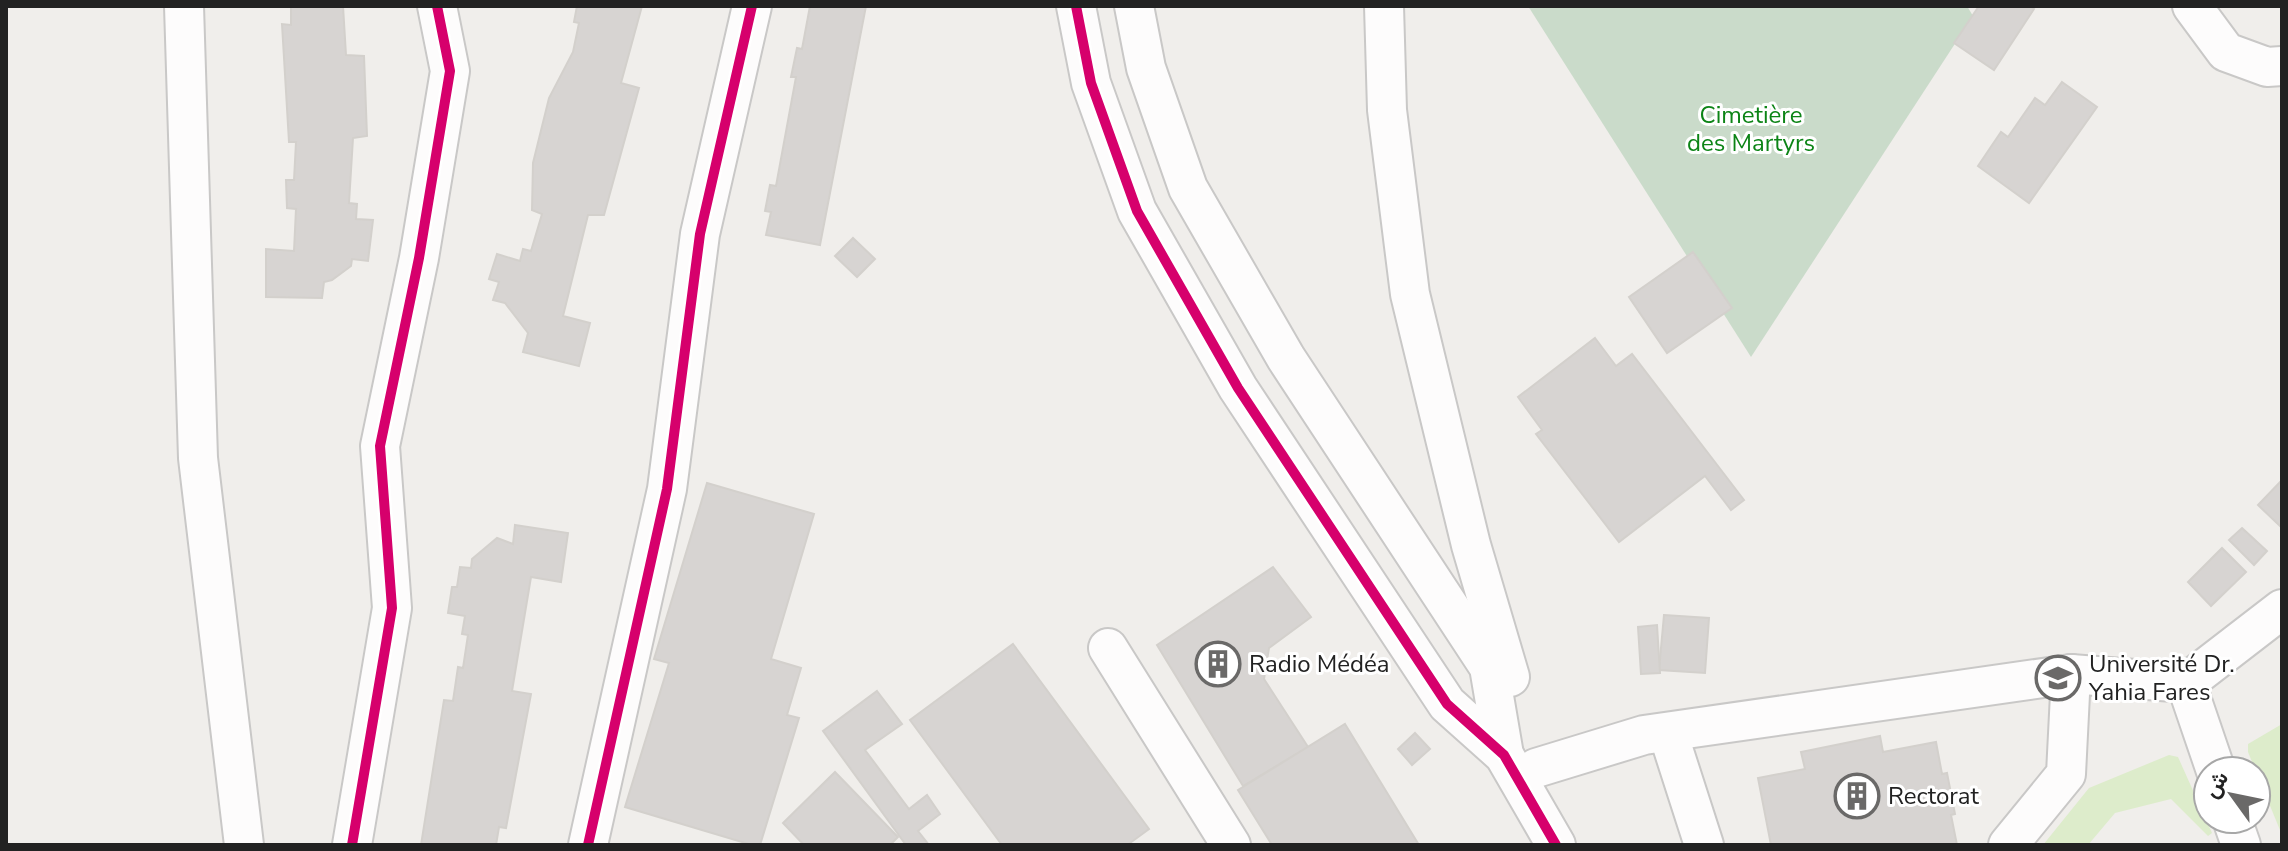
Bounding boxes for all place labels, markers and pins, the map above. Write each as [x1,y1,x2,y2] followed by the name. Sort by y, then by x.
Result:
[1194,640,1242,688] building icon: Radio Médéa
[1249,648,1390,680] place label: Radio Médéa
[2088,648,2235,708] place label: Université Dr. Yahia Fares
[2034,654,2082,702] school or university icon: Université Dr. Yahia Fares
[1833,772,1881,820] building icon: Rectorat
[1888,780,1979,812] place label: Rectorat

